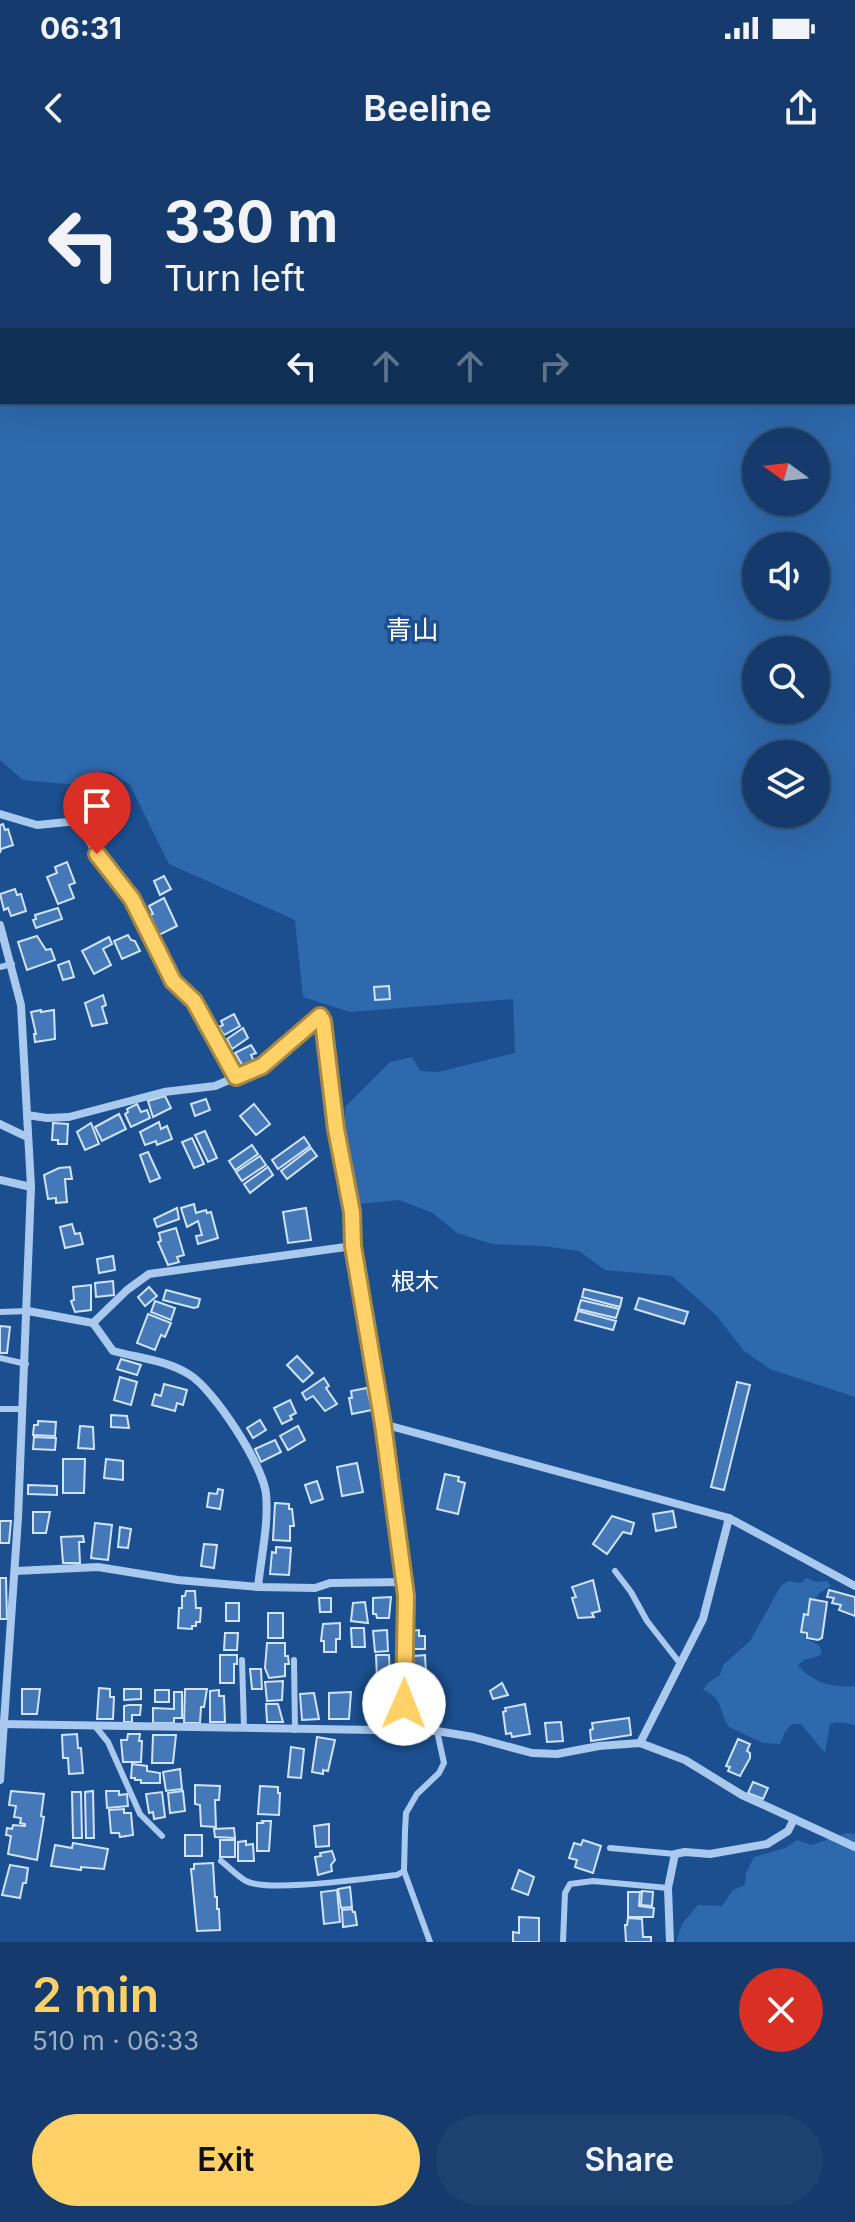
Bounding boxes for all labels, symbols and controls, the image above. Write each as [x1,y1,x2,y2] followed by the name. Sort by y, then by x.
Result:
[40,10,122,46] text: 06:31
[32,86,76,130] icon: back
[363,86,492,130] text: Beeline
[779,86,823,130] icon: share
[164,188,338,256] text: 330 m
[32,192,136,296] icon: left
[164,256,305,300] text: Turn left
[280,344,324,388] icon: left
[364,344,408,388] icon: ahead
[448,344,492,388] icon: ahead
[532,344,576,388] icon: right
[742,428,830,516] north arrow
[742,428,830,828] map controls
[742,532,830,620] button: sound
[386,614,438,645] district label: 青山
[742,636,830,724] button: search
[742,740,830,828] button: layers
[63,772,131,854] pin
[75,784,119,828] icon: arrive
[391,1267,439,1296] district label: 根木
[362,1662,446,1746] position arrow
[32,1965,159,2024] text: 2 min
[739,1968,823,2052] button: close
[32,2025,199,2056] text: 510 m · 06:33
[32,2114,420,2206] button: Exit
[436,2114,823,2206] button: Share

